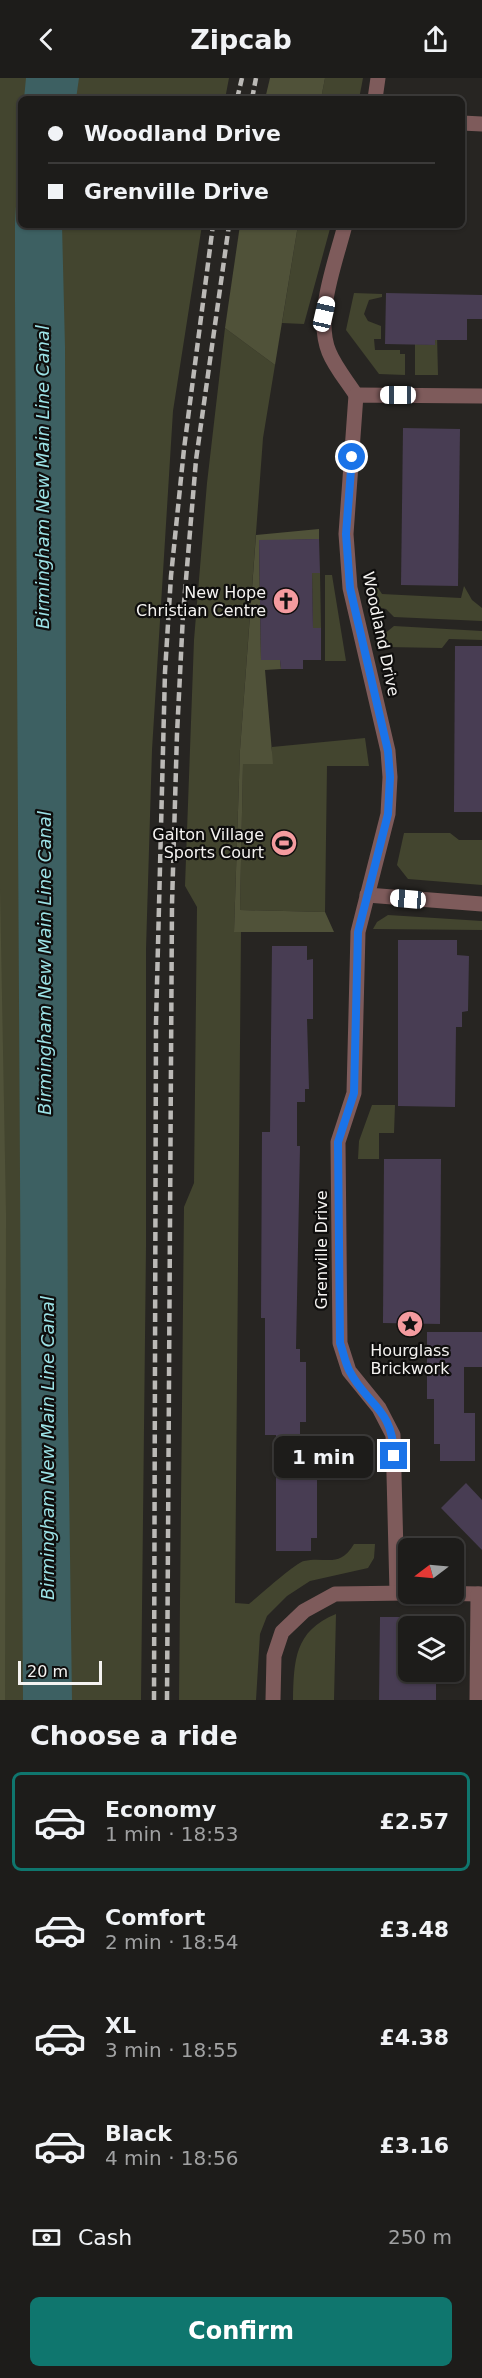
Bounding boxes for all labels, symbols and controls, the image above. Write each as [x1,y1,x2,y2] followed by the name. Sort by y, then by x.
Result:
[30,23,63,56] icon: back
[419,23,452,56] icon: share
[190,24,292,55] text: Zipcab
[84,121,281,146] text: Woodland Drive
[84,179,269,204] text: Grenville Drive
[311,294,337,334] car
[32,325,53,629] water label: Birmingham New Main Line Canal
[380,386,416,404] car
[338,443,365,470] route start
[359,570,403,698] street label: Woodland Drive
[136,583,266,620] place label: New Hope Christian Centre
[271,586,301,616] church icon: New Hope Christian Centre
[34,811,55,1115] water label: Birmingham New Main Line Canal
[152,825,264,862] place label: Galton Village Sports Court
[269,828,299,858] sports icon: Galton Village Sports Court
[389,888,427,910] car
[312,1191,331,1310] street label: Grenville Drive
[37,1296,58,1600] water label: Birmingham New Main Line Canal
[395,1309,425,1339] place icon: Hourglass Brickwork
[370,1341,450,1378] place label: Hourglass Brickwork
[274,1435,373,1477] callout: 1 min
[380,1442,407,1469] route end
[292,1445,355,1469] text: 1 min
[398,1538,464,1604] north arrow
[398,1538,464,1682] map controls
[398,1616,464,1682] button: layers
[18,1658,102,1686] scale bar
[27,1662,68,1681] text: 20 m
[30,1720,238,1751] text: Choose a ride
[33,1795,87,1849] icon: car
[105,1797,216,1822] text: Economy
[379,1809,449,1834] text: £2.57
[105,1822,239,1846] text: 1 min · 18:53
[33,1903,87,1957] icon: car
[105,1905,205,1930] text: Comfort
[379,1917,449,1942] text: £3.48
[105,1930,239,1954] text: 2 min · 18:54
[33,2011,87,2065] icon: car
[105,2013,136,2038] text: XL
[379,2025,449,2050] text: £4.38
[105,2038,239,2062] text: 3 min · 18:55
[33,2119,87,2173] icon: car
[105,2121,172,2146] text: Black
[379,2133,449,2158] text: £3.16
[105,2146,239,2170] text: 4 min · 18:56
[30,2221,63,2254] icon: cash
[78,2225,132,2250] text: Cash
[388,2225,452,2249] text: 250 m
[30,2297,452,2366] button: Confirm

